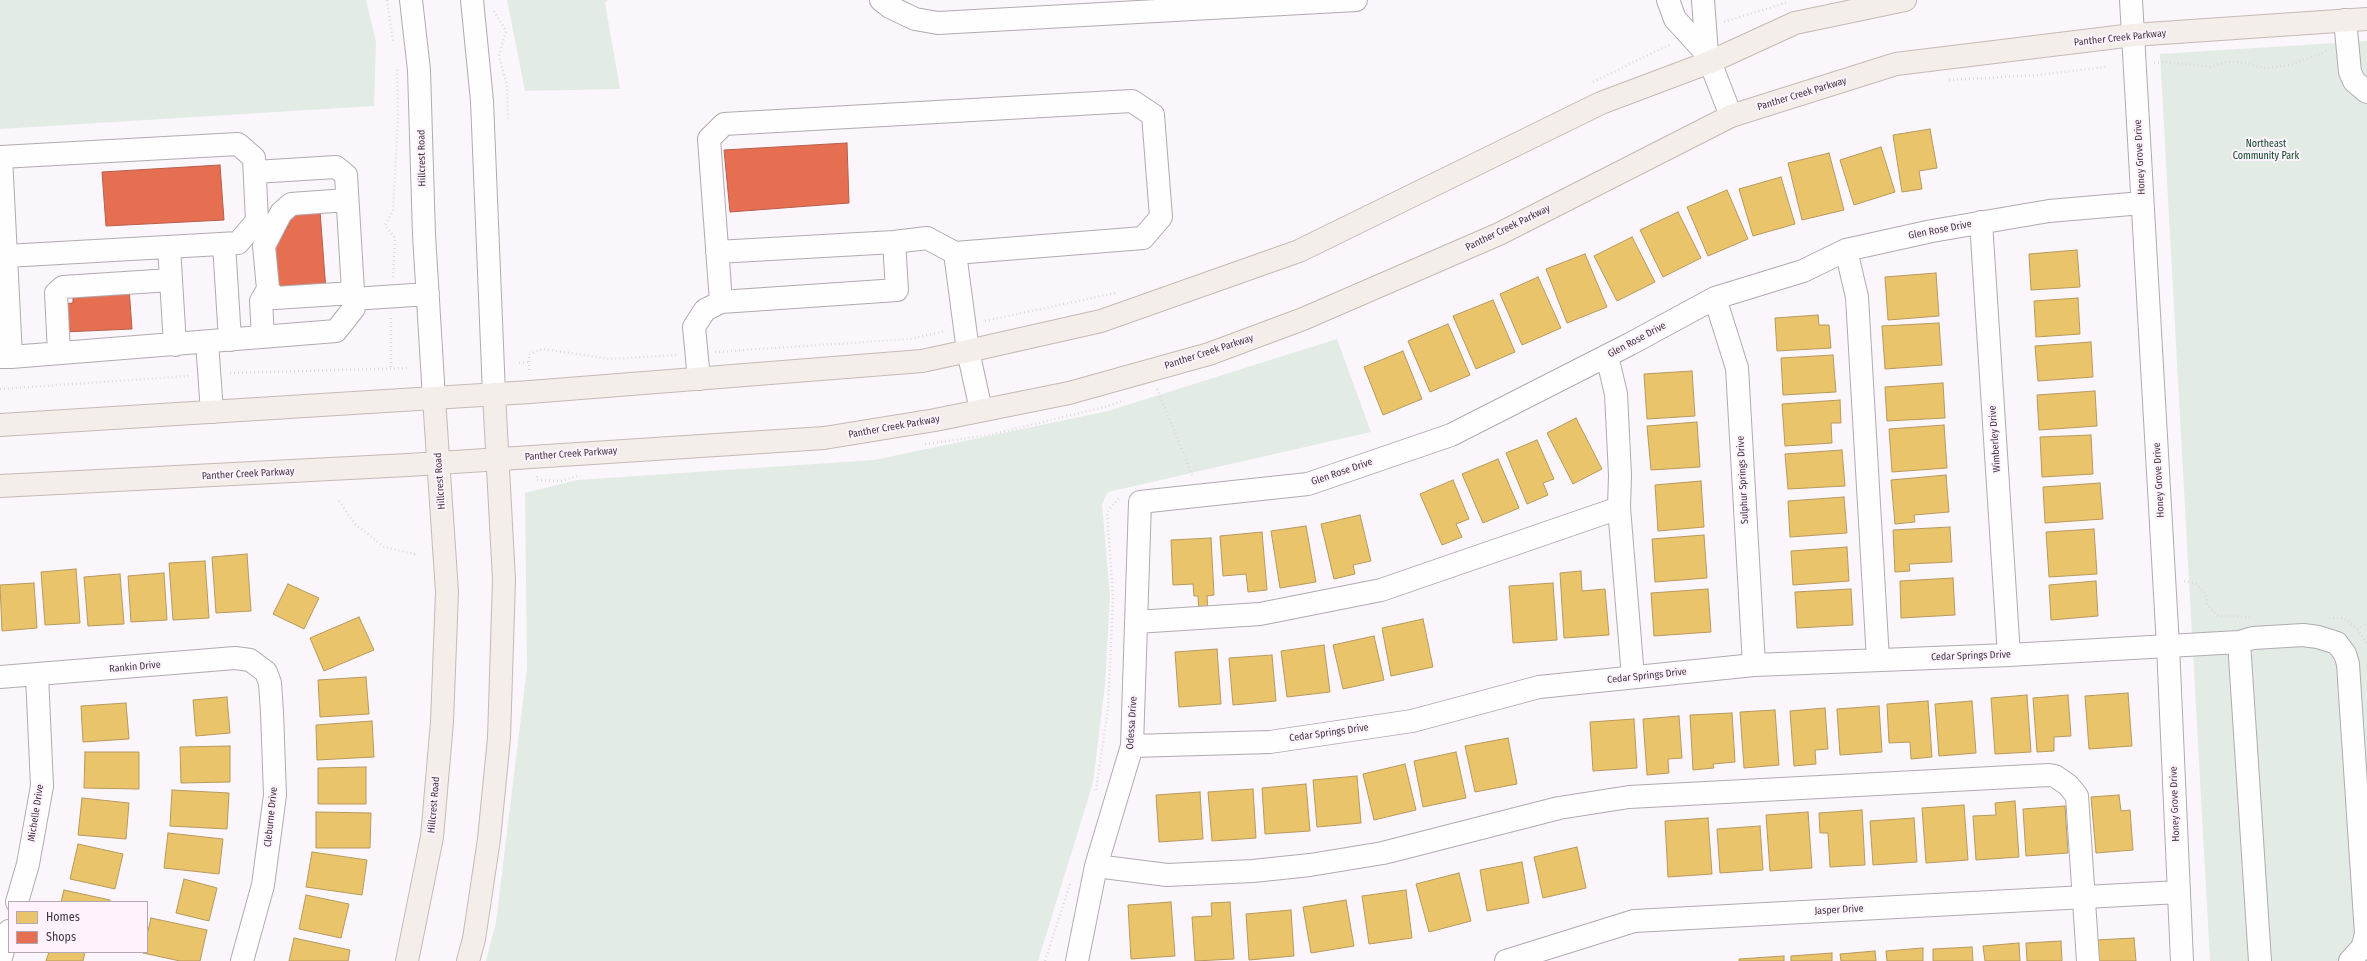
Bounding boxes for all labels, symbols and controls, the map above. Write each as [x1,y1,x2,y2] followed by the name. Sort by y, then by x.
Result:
[2073,27,2167,49] street label: Panther Creek Parkway
[1756,75,1848,113] street label: Panther Creek Parkway
[2132,119,2148,195] street label: Honey Grove Drive
[416,129,428,187] street label: Hillcrest Road
[2233,138,2299,162] park label: Northeast Community Park
[1464,202,1552,254] street label: Panther Creek Parkway
[1907,218,1973,242] street label: Glen Rose Drive
[1606,320,1668,360] street label: Glen Rose Drive
[1163,332,1255,372] street label: Panther Creek Parkway
[1987,405,2003,473] street label: Wimberley Drive
[847,413,941,441] street label: Panther Creek Parkway
[1735,436,1751,524] street label: Sulphur Springs Drive
[2151,442,2167,518] street label: Honey Grove Drive
[524,445,618,463] street label: Panther Creek Parkway
[432,452,448,510] street label: Hillcrest Road
[1310,456,1374,488] street label: Glen Rose Drive
[201,466,295,482] street label: Panther Creek Parkway
[1931,649,2011,663] street label: Cedar Springs Drive
[109,659,161,675] street label: Rankin Drive
[1607,666,1687,686] street label: Cedar Springs Drive
[1124,696,1140,750] street label: Odessa Drive
[1289,721,1369,745] street label: Cedar Springs Drive
[2168,766,2182,842] street label: Honey Grove Drive
[426,776,442,834] street label: Hillcrest Road
[26,784,46,842] street label: Michelle Drive
[262,786,280,848] street label: Cleburne Drive
[8,901,148,953] legend
[1814,903,1864,917] street label: Jasper Drive
[46,910,80,924] text: Homes
[46,930,76,944] text: Shops

